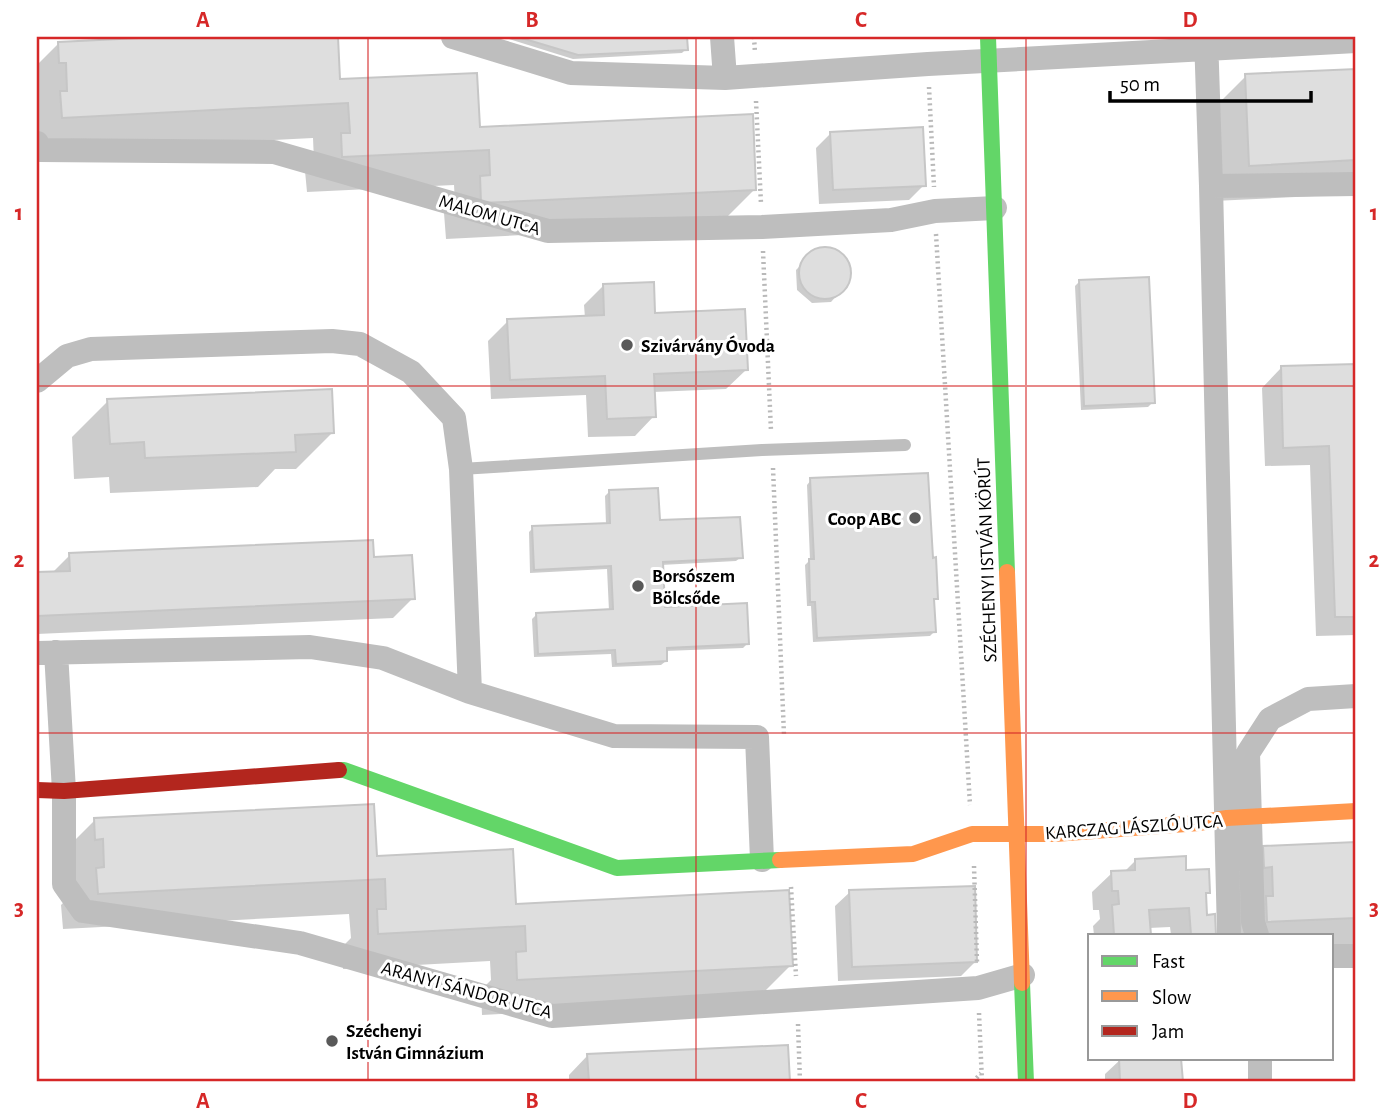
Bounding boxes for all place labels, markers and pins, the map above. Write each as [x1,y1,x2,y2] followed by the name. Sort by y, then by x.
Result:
[641,335,775,356] place label: Szivárvány Óvoda
[619,337,635,353] marker: Szivárvány Óvoda
[828,510,901,529] place label: Coop ABC
[907,510,923,526] marker: Coop ABC
[652,567,735,608] place label: Borsószem Bölcsőde
[630,578,646,594] marker: Borsószem Bölcsőde
[346,1022,484,1063] place label: Széchenyi István Gimnázium
[324,1033,340,1049] marker: Széchenyi István Gimnázium

